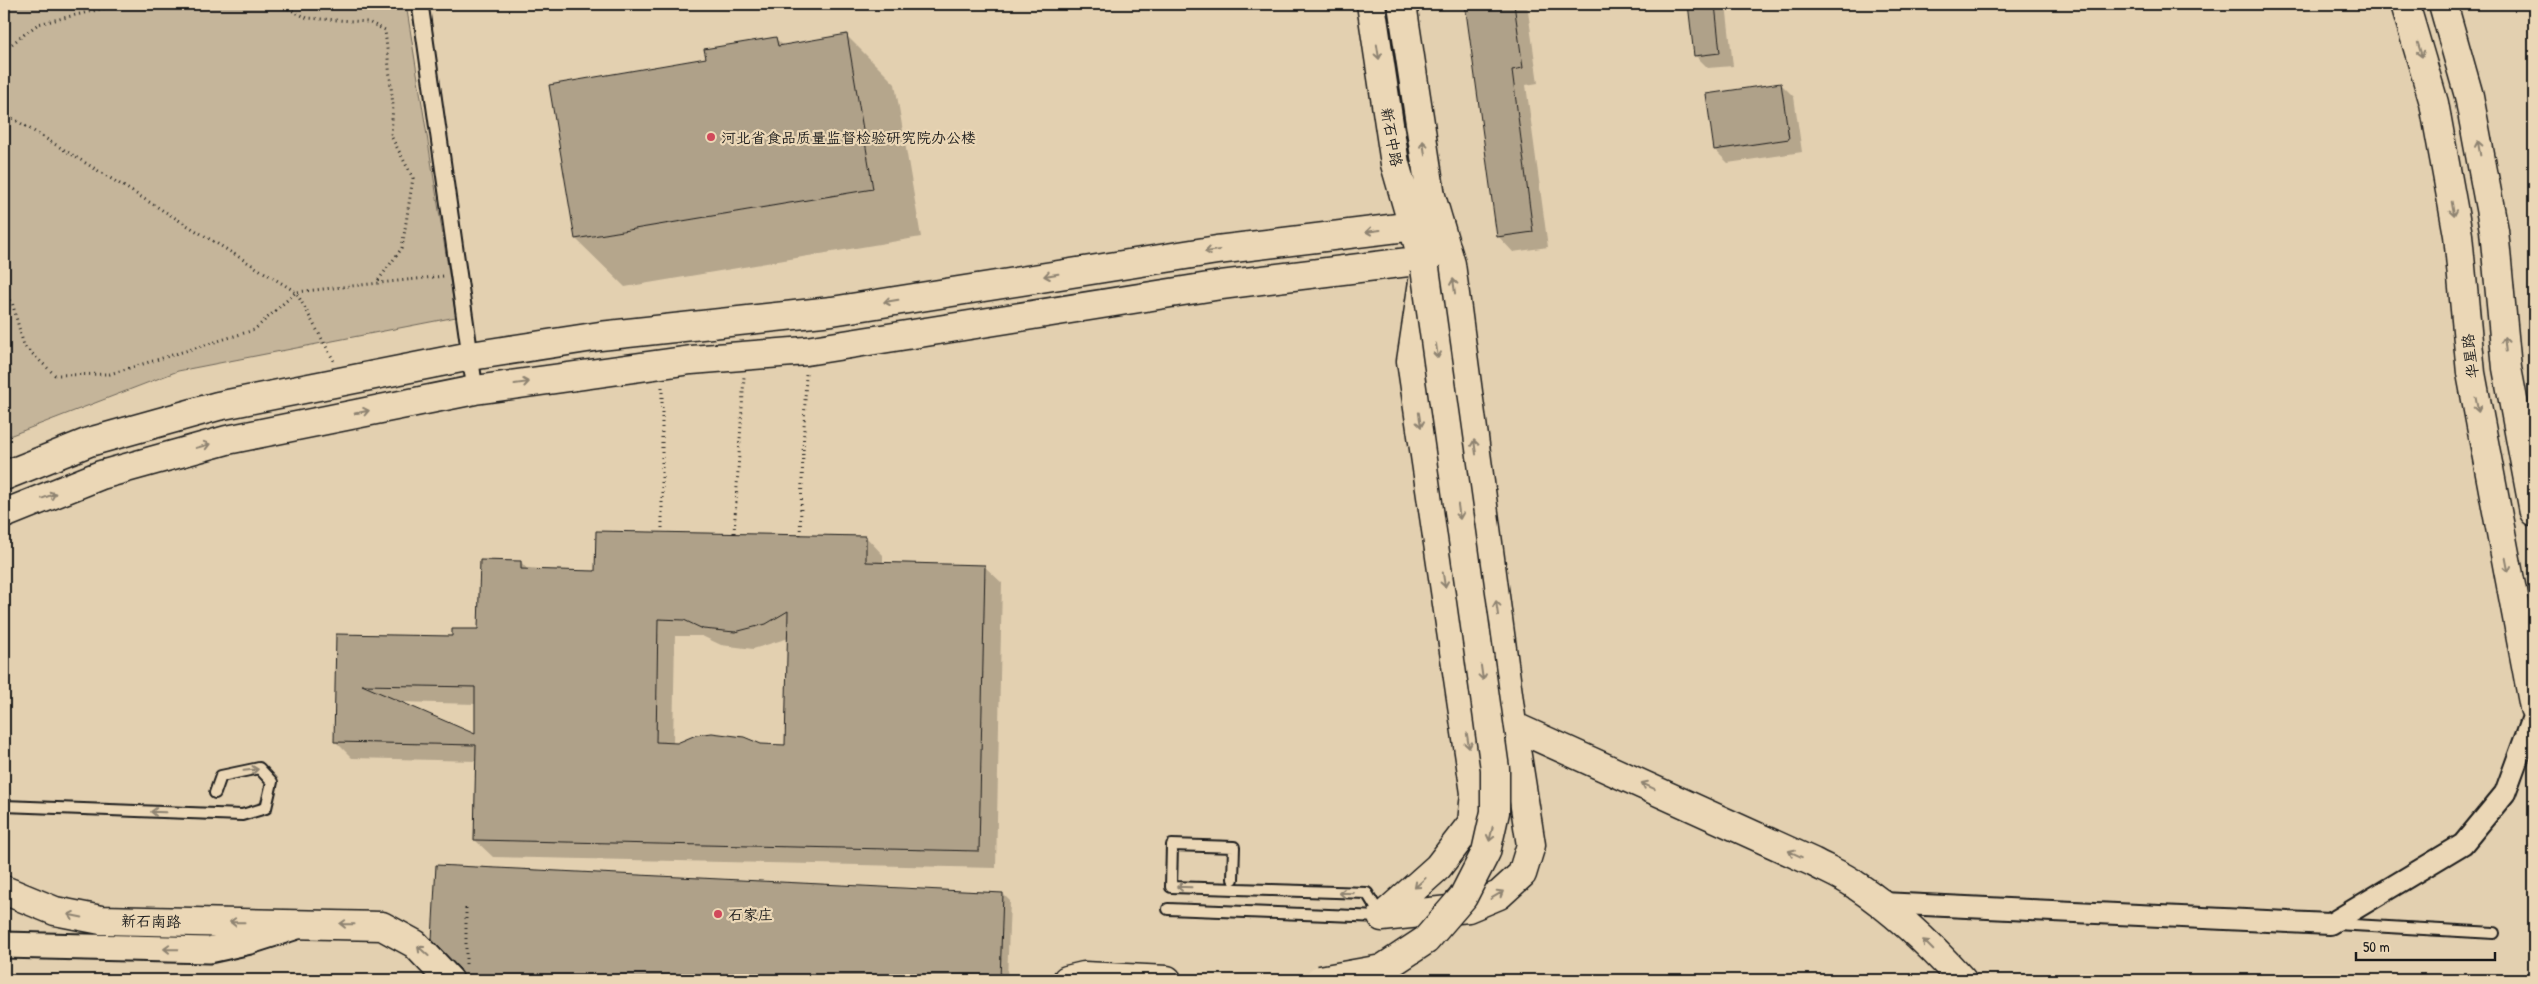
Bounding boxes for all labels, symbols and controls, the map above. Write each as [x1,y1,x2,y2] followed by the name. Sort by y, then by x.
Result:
[2415,42,2425,58] one-way arrow
[1374,44,1384,60] one-way arrow
[1376,106,1408,168] street label: 新石中路
[721,127,976,148] place label: 河北省食品质量监督检验研究院办公楼
[705,131,717,143] marker: 河北省食品质量监督检验研究院办公楼
[1418,140,1428,156] one-way arrow
[2473,140,2483,156] one-way arrow
[2449,201,2459,217] one-way arrow
[1365,226,1381,236] one-way arrow
[1204,246,1220,256] one-way arrow
[1043,270,1059,280] one-way arrow
[1449,278,1459,294] one-way arrow
[883,297,899,307] one-way arrow
[2457,332,2483,380] street label: 华星路
[2500,336,2509,352] one-way arrow
[1432,342,1442,358] one-way arrow
[514,377,530,387] one-way arrow
[2473,397,2483,413] one-way arrow
[354,407,370,417] one-way arrow
[1415,411,1425,427] one-way arrow
[1470,440,1480,456] one-way arrow
[195,441,211,450] one-way arrow
[41,490,56,500] one-way arrow
[1455,503,1465,519] one-way arrow
[2503,556,2513,572] one-way arrow
[1439,572,1449,588] one-way arrow
[1492,601,1502,617] one-way arrow
[1477,664,1487,680] one-way arrow
[1464,733,1474,749] one-way arrow
[243,765,259,775] one-way arrow
[1641,781,1656,790] one-way arrow
[150,808,166,817] one-way arrow
[1486,825,1495,841] one-way arrow
[1788,849,1803,858] one-way arrow
[1413,878,1426,889] one-way arrow
[1176,883,1192,892] one-way arrow
[1339,888,1355,897] one-way arrow
[1490,889,1504,899] one-way arrow
[728,904,773,925] place label: 石家庄
[712,908,724,920] marker: 石家庄
[68,910,84,920] one-way arrow
[121,910,181,932] street label: 新石南路
[230,918,246,927] one-way arrow
[339,920,355,929] one-way arrow
[2356,929,2494,961] scale bar
[2363,936,2390,957] text: 50 m
[1922,939,1934,951] one-way arrow
[163,944,180,954] one-way arrow
[416,945,429,957] one-way arrow

